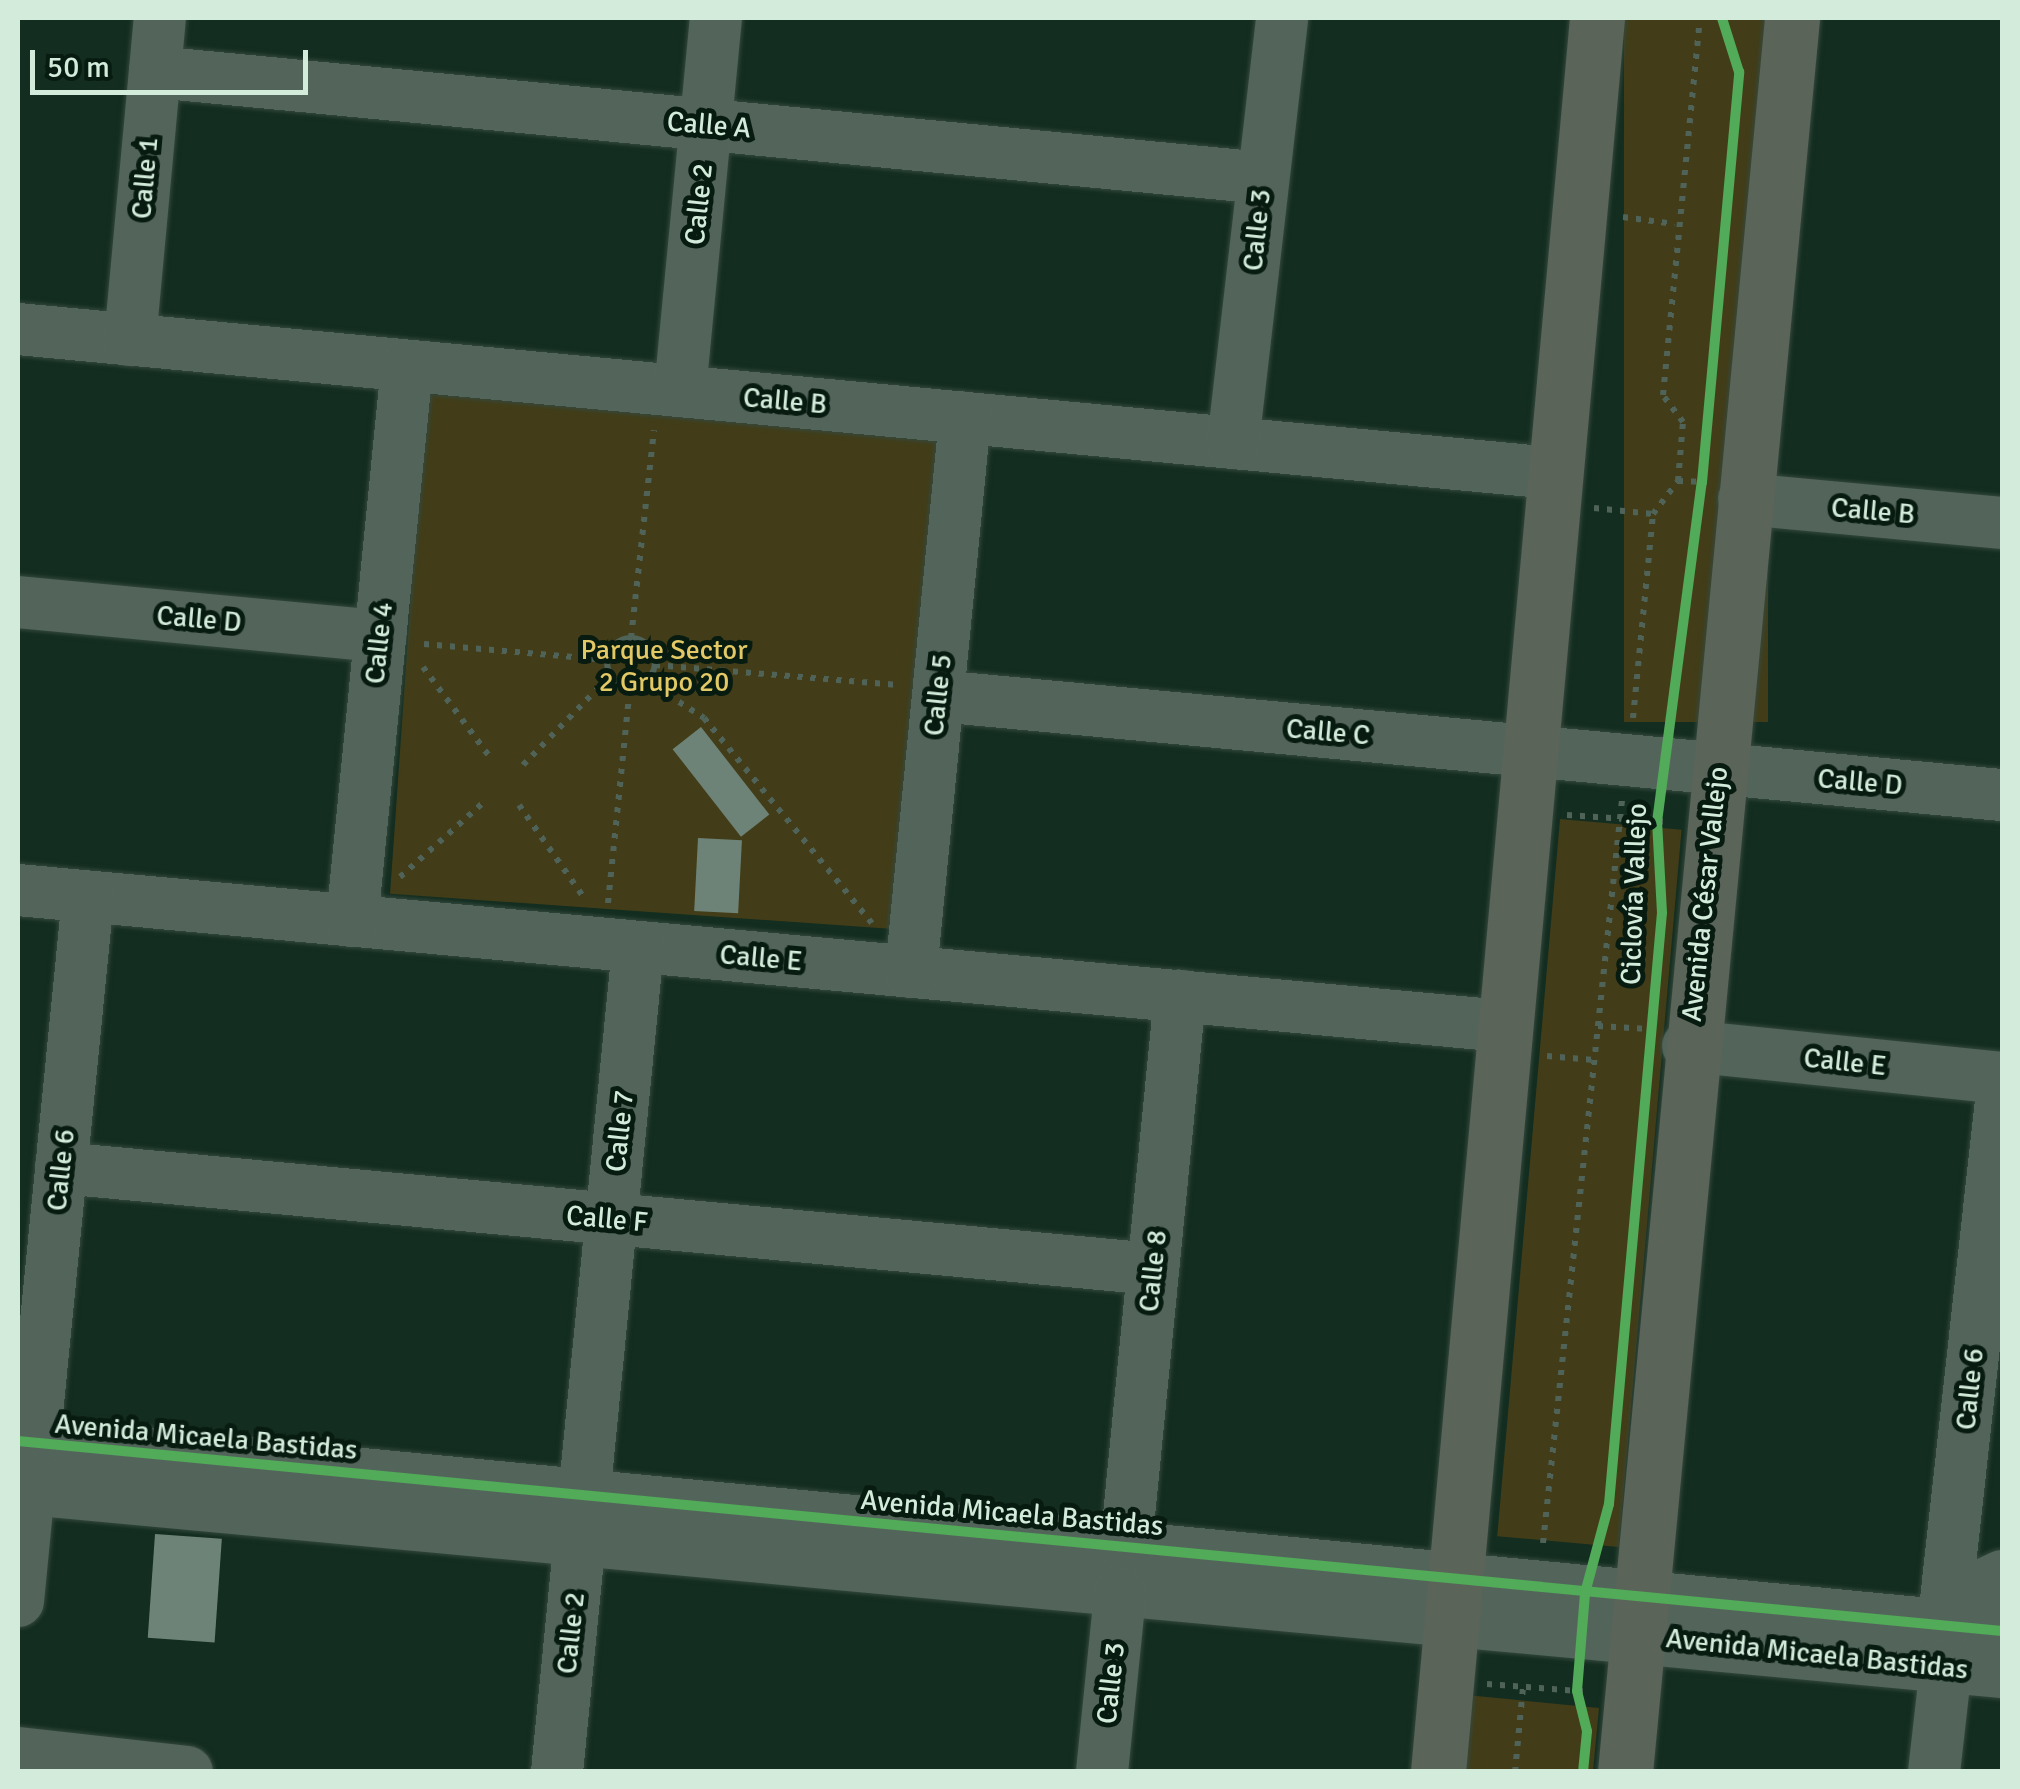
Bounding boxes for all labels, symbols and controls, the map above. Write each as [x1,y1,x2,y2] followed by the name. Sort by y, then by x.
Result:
[35,30,312,92] scale bar
[47,49,110,86] text: 50 m
[666,105,752,145] street label: Calle A
[125,136,165,220] street label: Calle 1
[678,161,720,247] street label: Calle 2
[1236,187,1278,273] street label: Calle 3
[742,381,828,421] street label: Calle B
[1830,491,1916,531] street label: Calle B
[155,599,243,639] street label: Calle D
[358,600,400,686] street label: Calle 4
[581,633,747,699] park label: Parque Sector 2 Grupo 20
[917,652,959,738] street label: Calle 5
[1285,712,1371,752] street label: Calle C
[1816,762,1904,802] street label: Calle D
[1675,765,1735,1023] street label: Avenida César Vallejo
[1614,802,1654,986] street label: Ciclovía Vallejo
[718,938,804,978] street label: Calle E
[1802,1041,1888,1083] street label: Calle E
[599,1088,641,1174] street label: Calle 7
[40,1127,82,1213] street label: Calle 6
[565,1199,649,1239] street label: Calle F
[1132,1228,1174,1314] street label: Calle 8
[1949,1346,1991,1432] street label: Calle 6
[53,1407,359,1467] street label: Avenida Micaela Bastidas
[859,1483,1165,1543] street label: Avenida Micaela Bastidas
[550,1590,592,1676] street label: Calle 2
[1664,1621,1970,1687] street label: Avenida Micaela Bastidas
[1090,1640,1132,1726] street label: Calle 3

